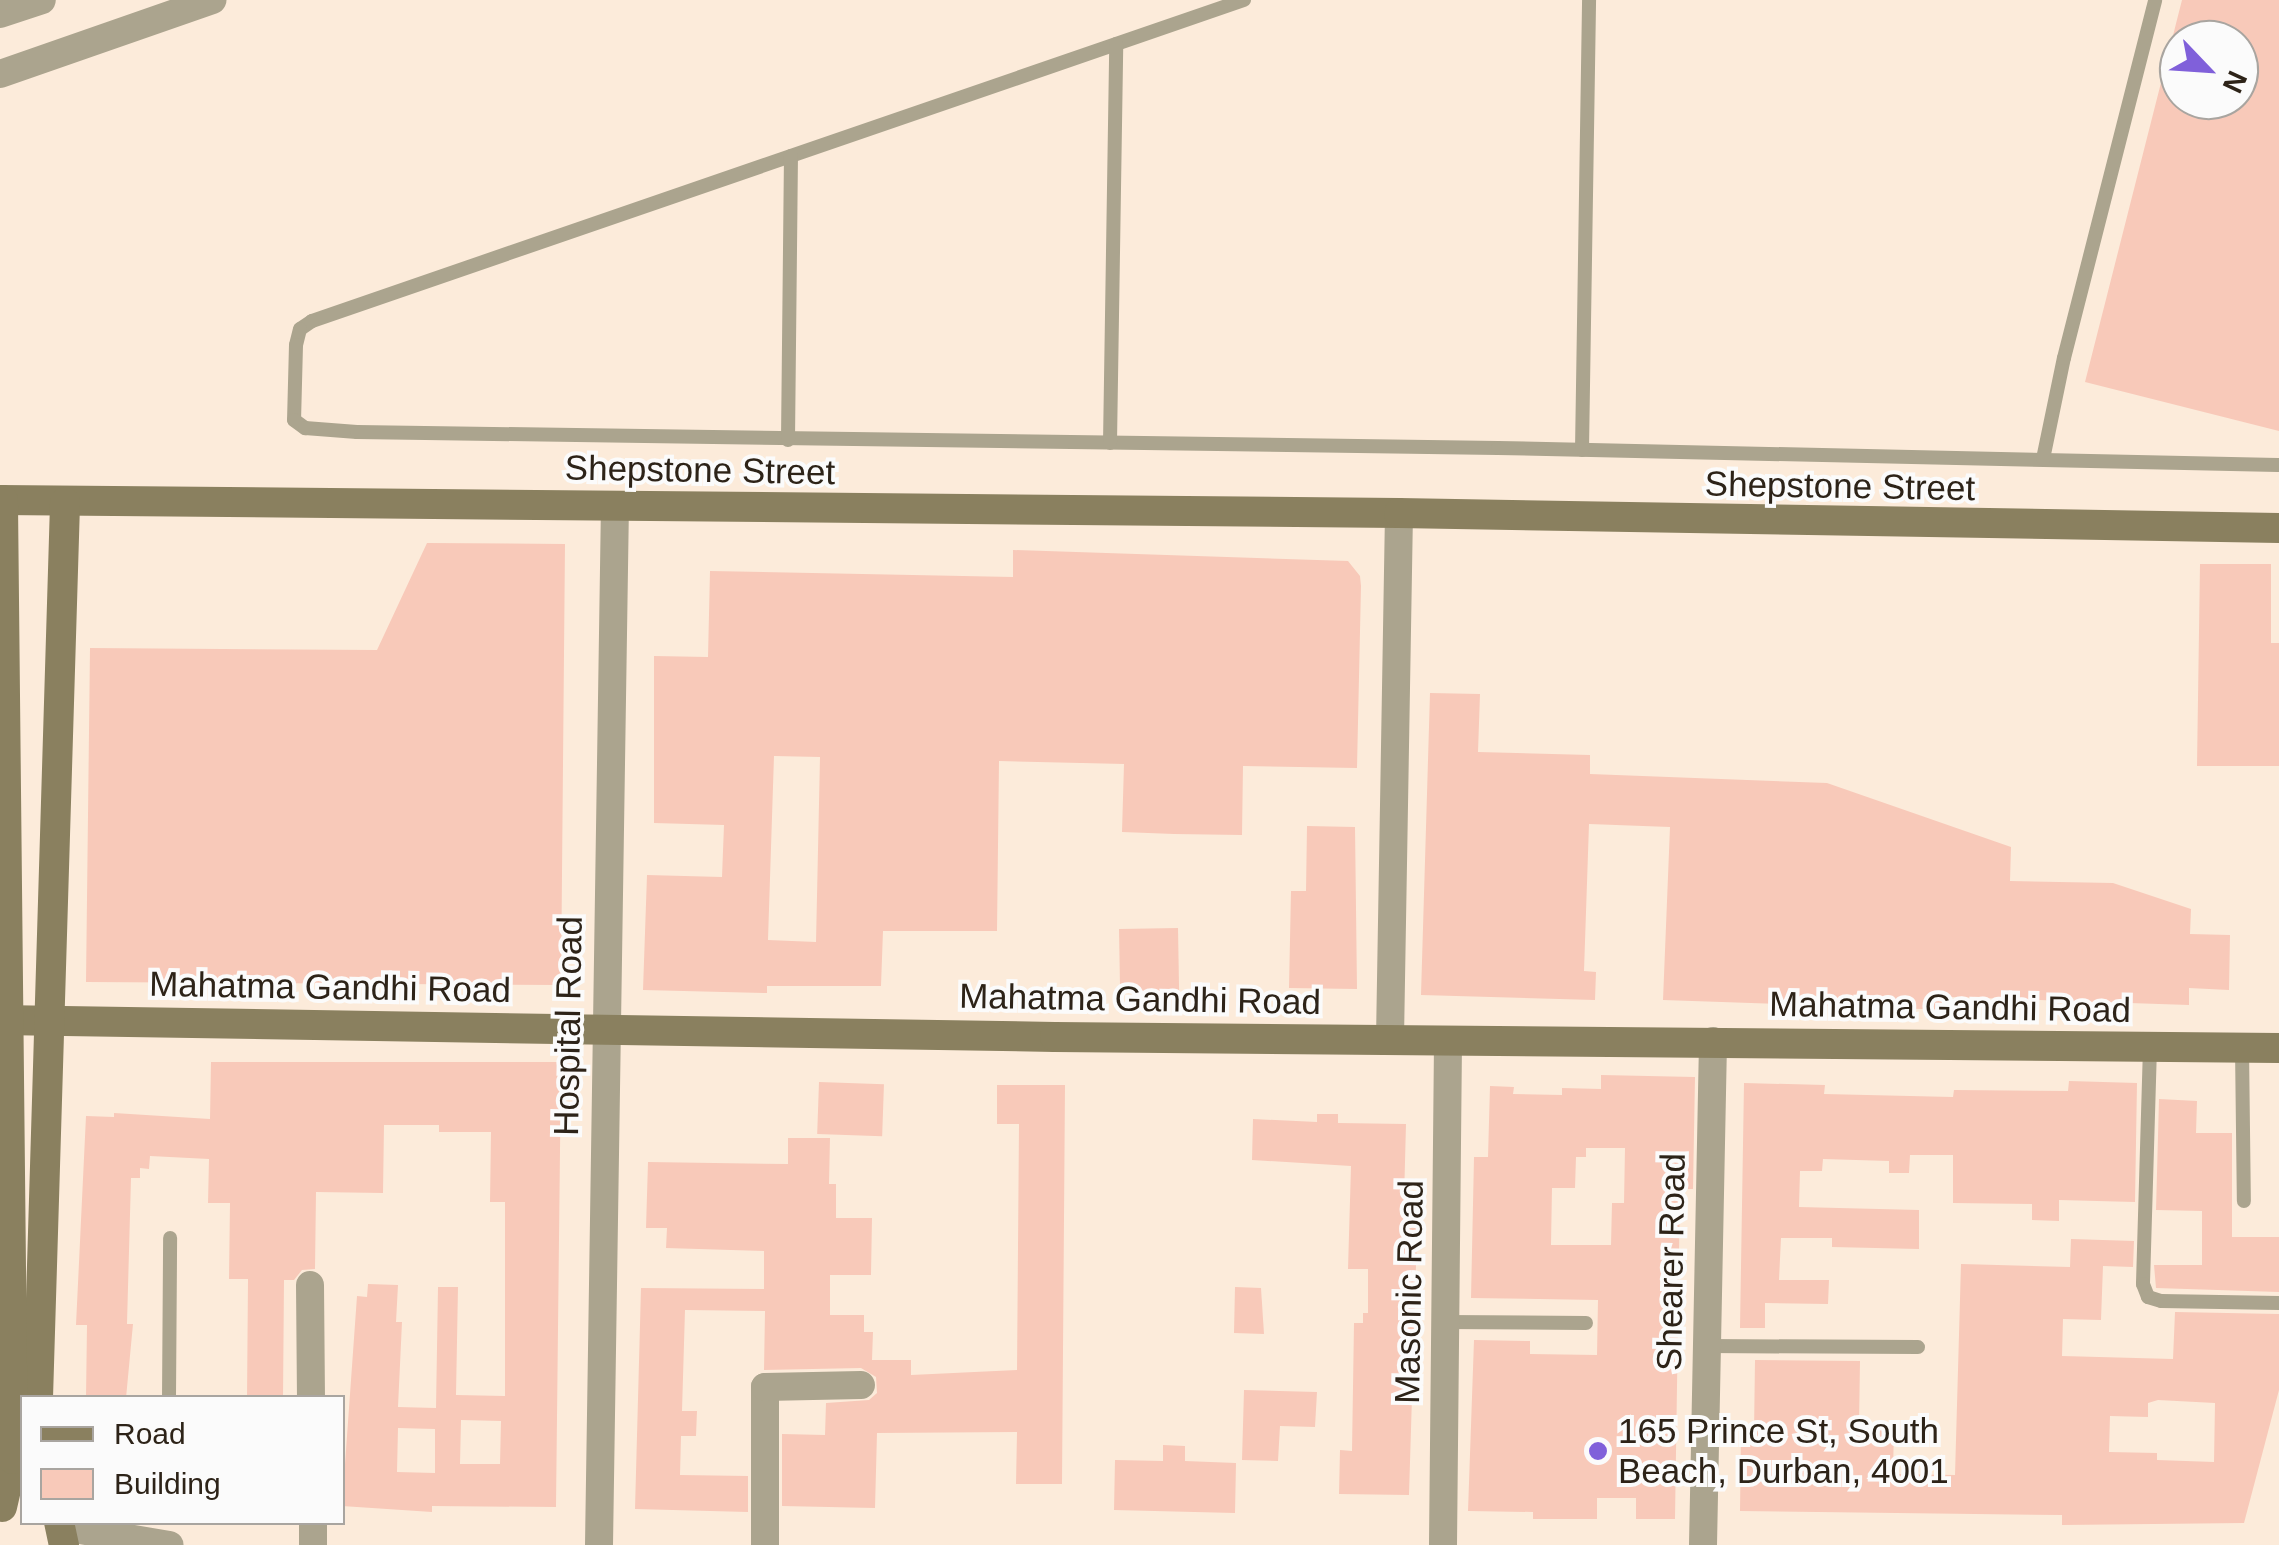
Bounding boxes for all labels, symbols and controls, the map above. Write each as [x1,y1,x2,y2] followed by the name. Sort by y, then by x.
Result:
[2159,20,2259,120] north arrow
[2217,66,2253,98] text: N
[564,447,836,493] street label: Shepstone Street
[1704,463,1976,509] street label: Shepstone Street
[545,916,591,1136] street label: Hospital Road
[149,963,511,1011] street label: Mahatma Gandhi Road
[959,975,1321,1023] street label: Mahatma Gandhi Road
[1769,983,2131,1031] street label: Mahatma Gandhi Road
[1648,1153,1694,1371] street label: Shearer Road
[1386,1180,1432,1404] street label: Masonic Road
[20,1395,345,1525] legend
[1618,1410,1949,1492] place label: 165 Prince St, South Beach, Durban, 4001
[114,1417,186,1450] text: Road
[1587,1440,1609,1462] marker: 165 Prince St, South Beach, Durban, 4001
[114,1467,221,1500] text: Building

